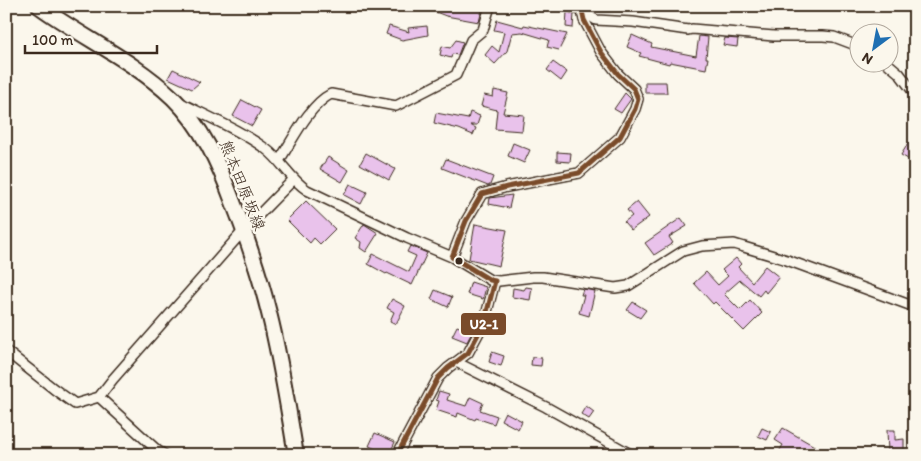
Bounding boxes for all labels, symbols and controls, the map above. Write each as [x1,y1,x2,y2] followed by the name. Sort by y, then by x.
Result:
[25,22,158,54] scale bar
[848,22,898,72] north arrow
[32,31,74,49] text: 100 m
[859,49,876,68] text: N
[216,137,269,233] street label: 熊本田原坂線
[454,256,464,266] unlabelled marker
[460,312,507,336] line badge: U2-1
[470,316,499,333] text: U2-1

